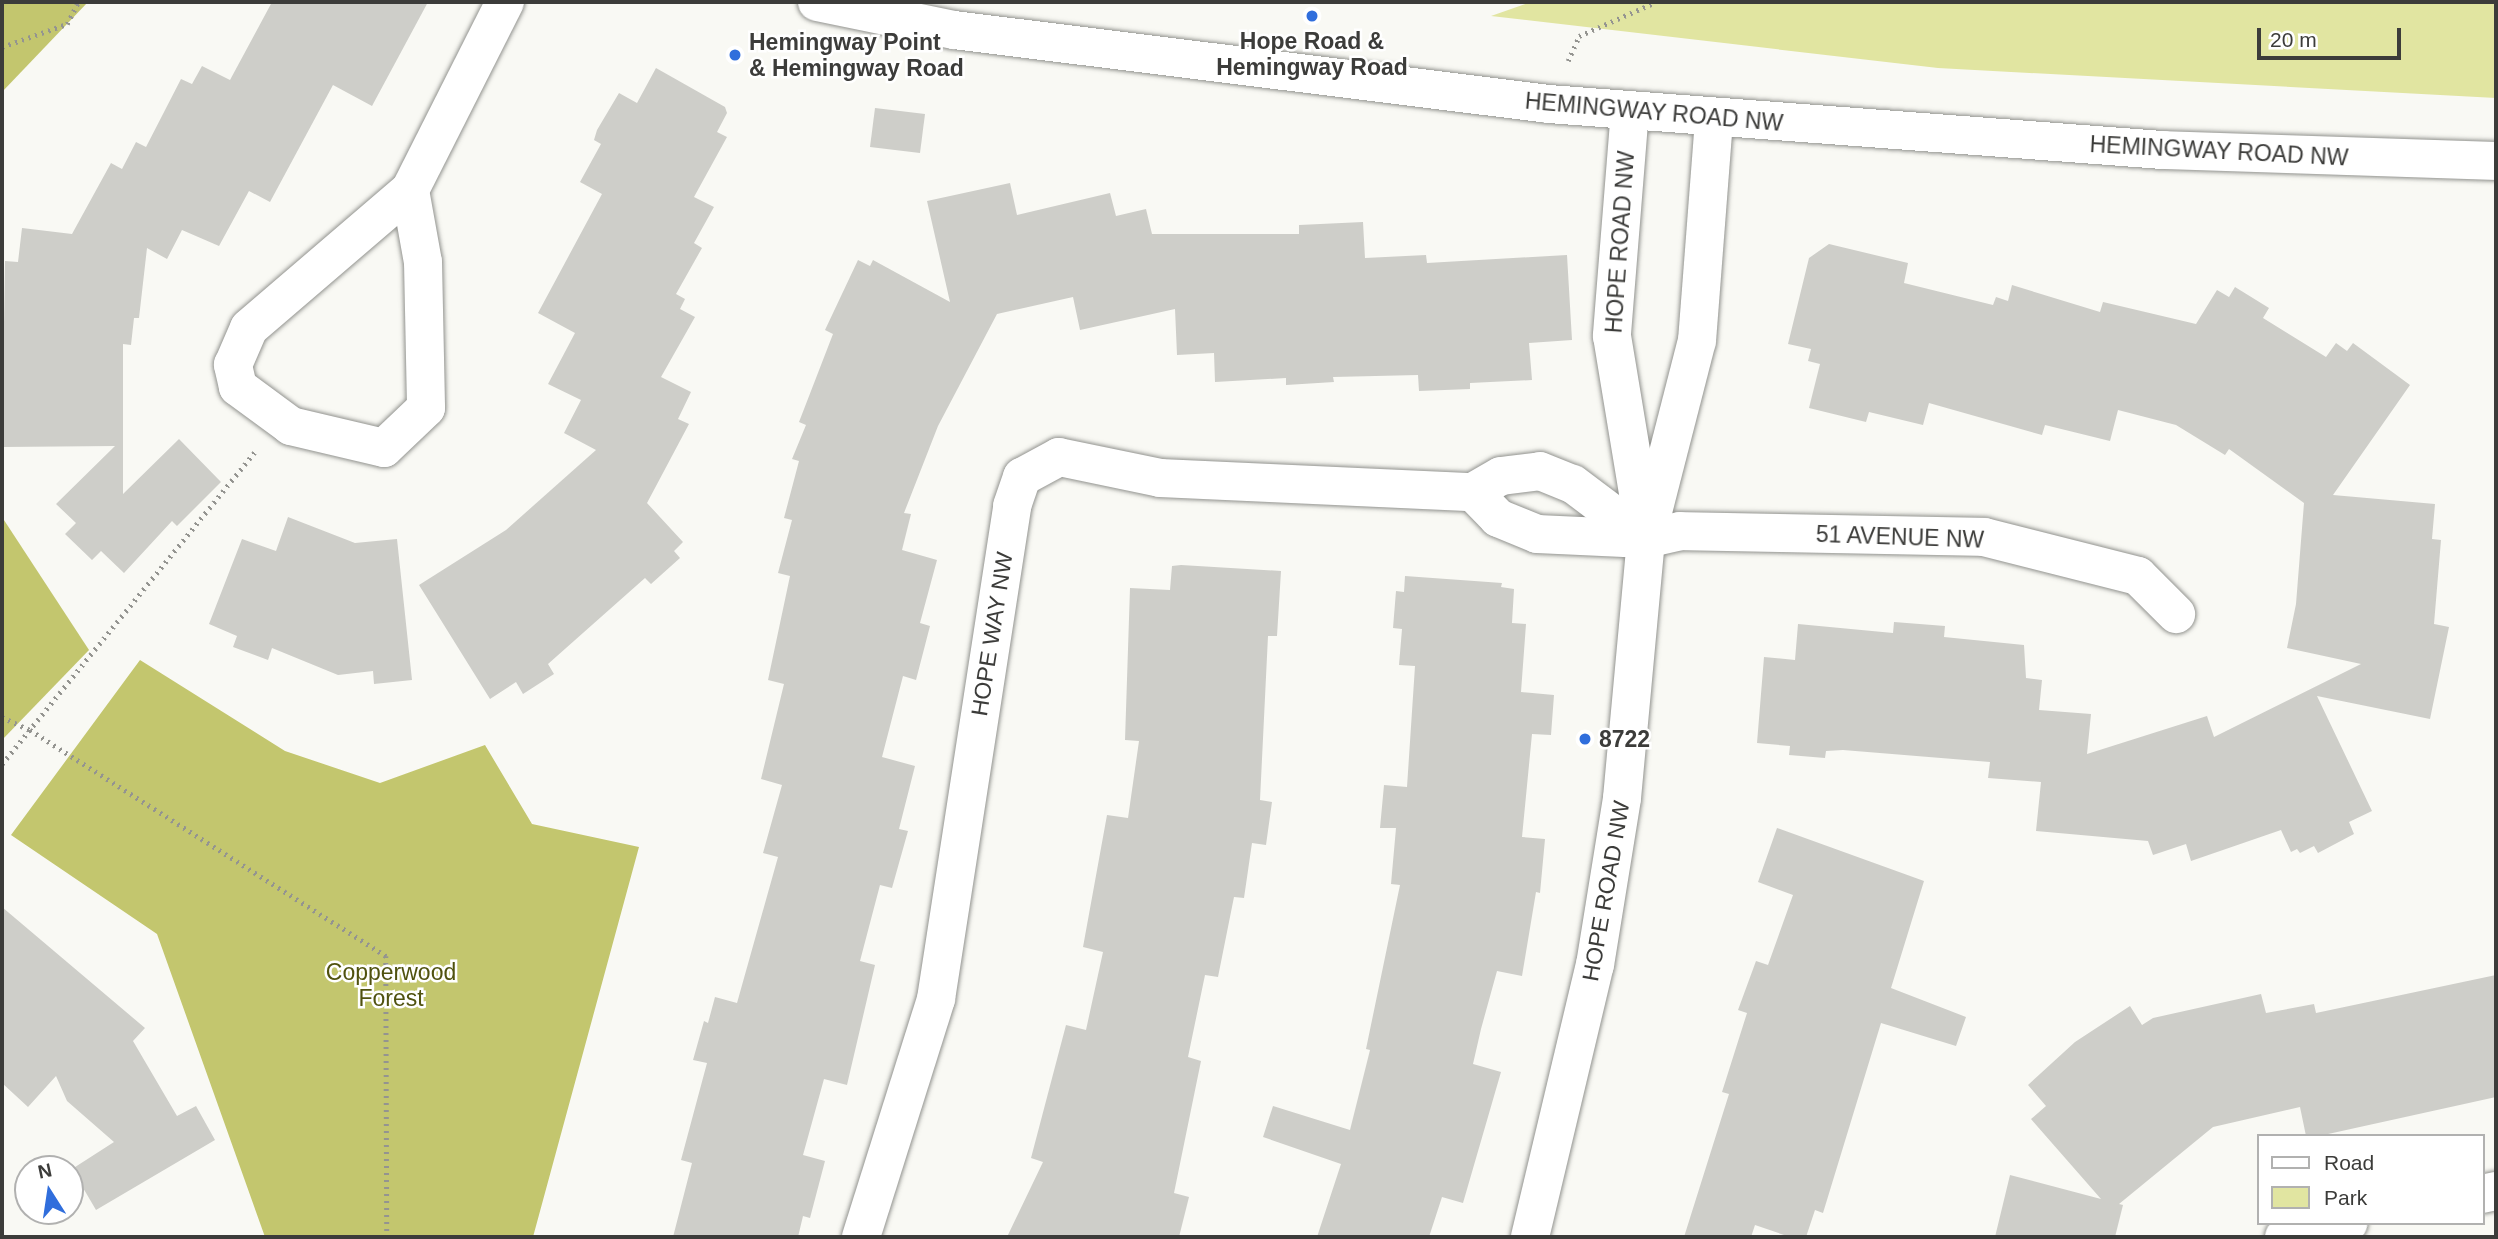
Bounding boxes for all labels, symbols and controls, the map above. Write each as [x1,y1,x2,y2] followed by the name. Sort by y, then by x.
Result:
[1304,8,1320,24] marker: Hope Road & Hemingway Road
[2260,14,2404,58] scale bar
[1216,27,1408,81] place label: Hope Road & Hemingway Road
[749,28,964,82] place label: Hemingway Point & Hemingway Road
[2270,28,2317,51] text: 20 m
[727,47,743,63] marker: Hemingway Point & Hemingway Road
[1524,87,1784,137] street label: HEMINGWAY ROAD NW
[2089,130,2349,172] street label: HEMINGWAY ROAD NW
[1600,150,1640,334] street label: HOPE ROAD NW
[1815,520,1985,554] street label: 51 AVENUE NW
[965,550,1019,718] street label: HOPE WAY NW
[1599,725,1650,753] place label: 8722
[1577,731,1593,747] marker: 8722
[1577,799,1635,983] street label: HOPE ROAD NW
[326,958,456,1012] park label: Copperwood Forest
[2256,1134,2484,1225] legend
[2324,1151,2374,1174] text: Road
[14,1155,84,1225] north arrow
[36,1159,54,1183] text: N
[2324,1186,2367,1209] text: Park

